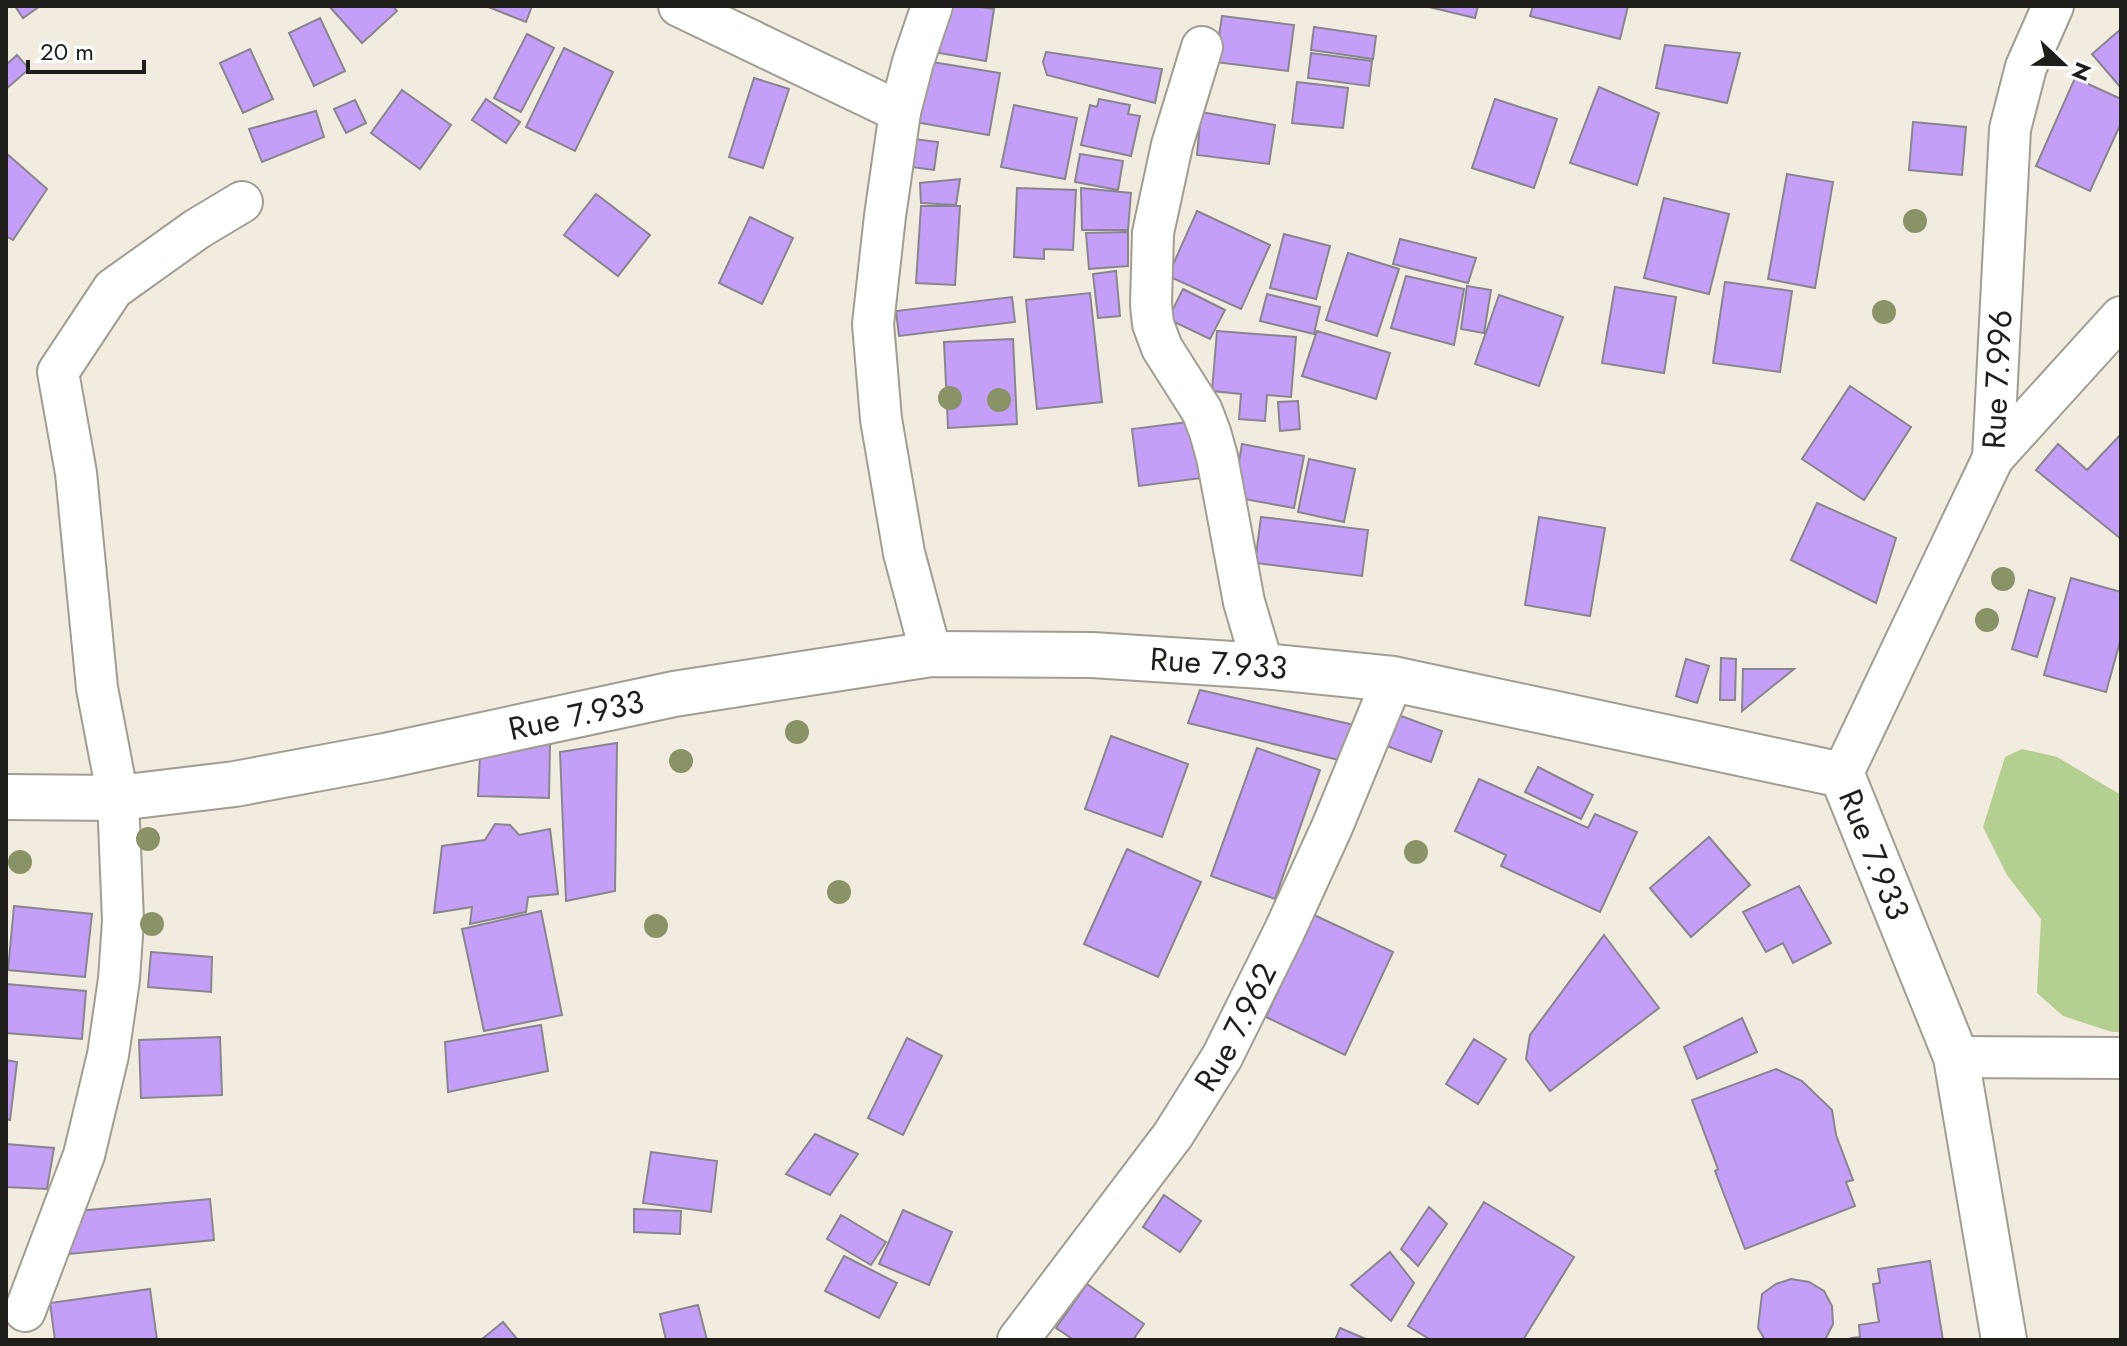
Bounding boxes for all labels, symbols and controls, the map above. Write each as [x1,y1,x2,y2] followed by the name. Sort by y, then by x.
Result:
[28,24,144,74] scale bar
[2023,24,2103,104] north arrow
[40,34,94,69] text: 20 m
[2063,57,2100,86] text: N
[1971,308,2024,450] street label: Rue 7.996
[1149,636,1289,691] street label: Rue 7.933
[504,678,648,752] street label: Rue 7.933
[1827,782,1921,927] street label: Rue 7.933
[1183,955,1288,1100] street label: Rue 7.962

